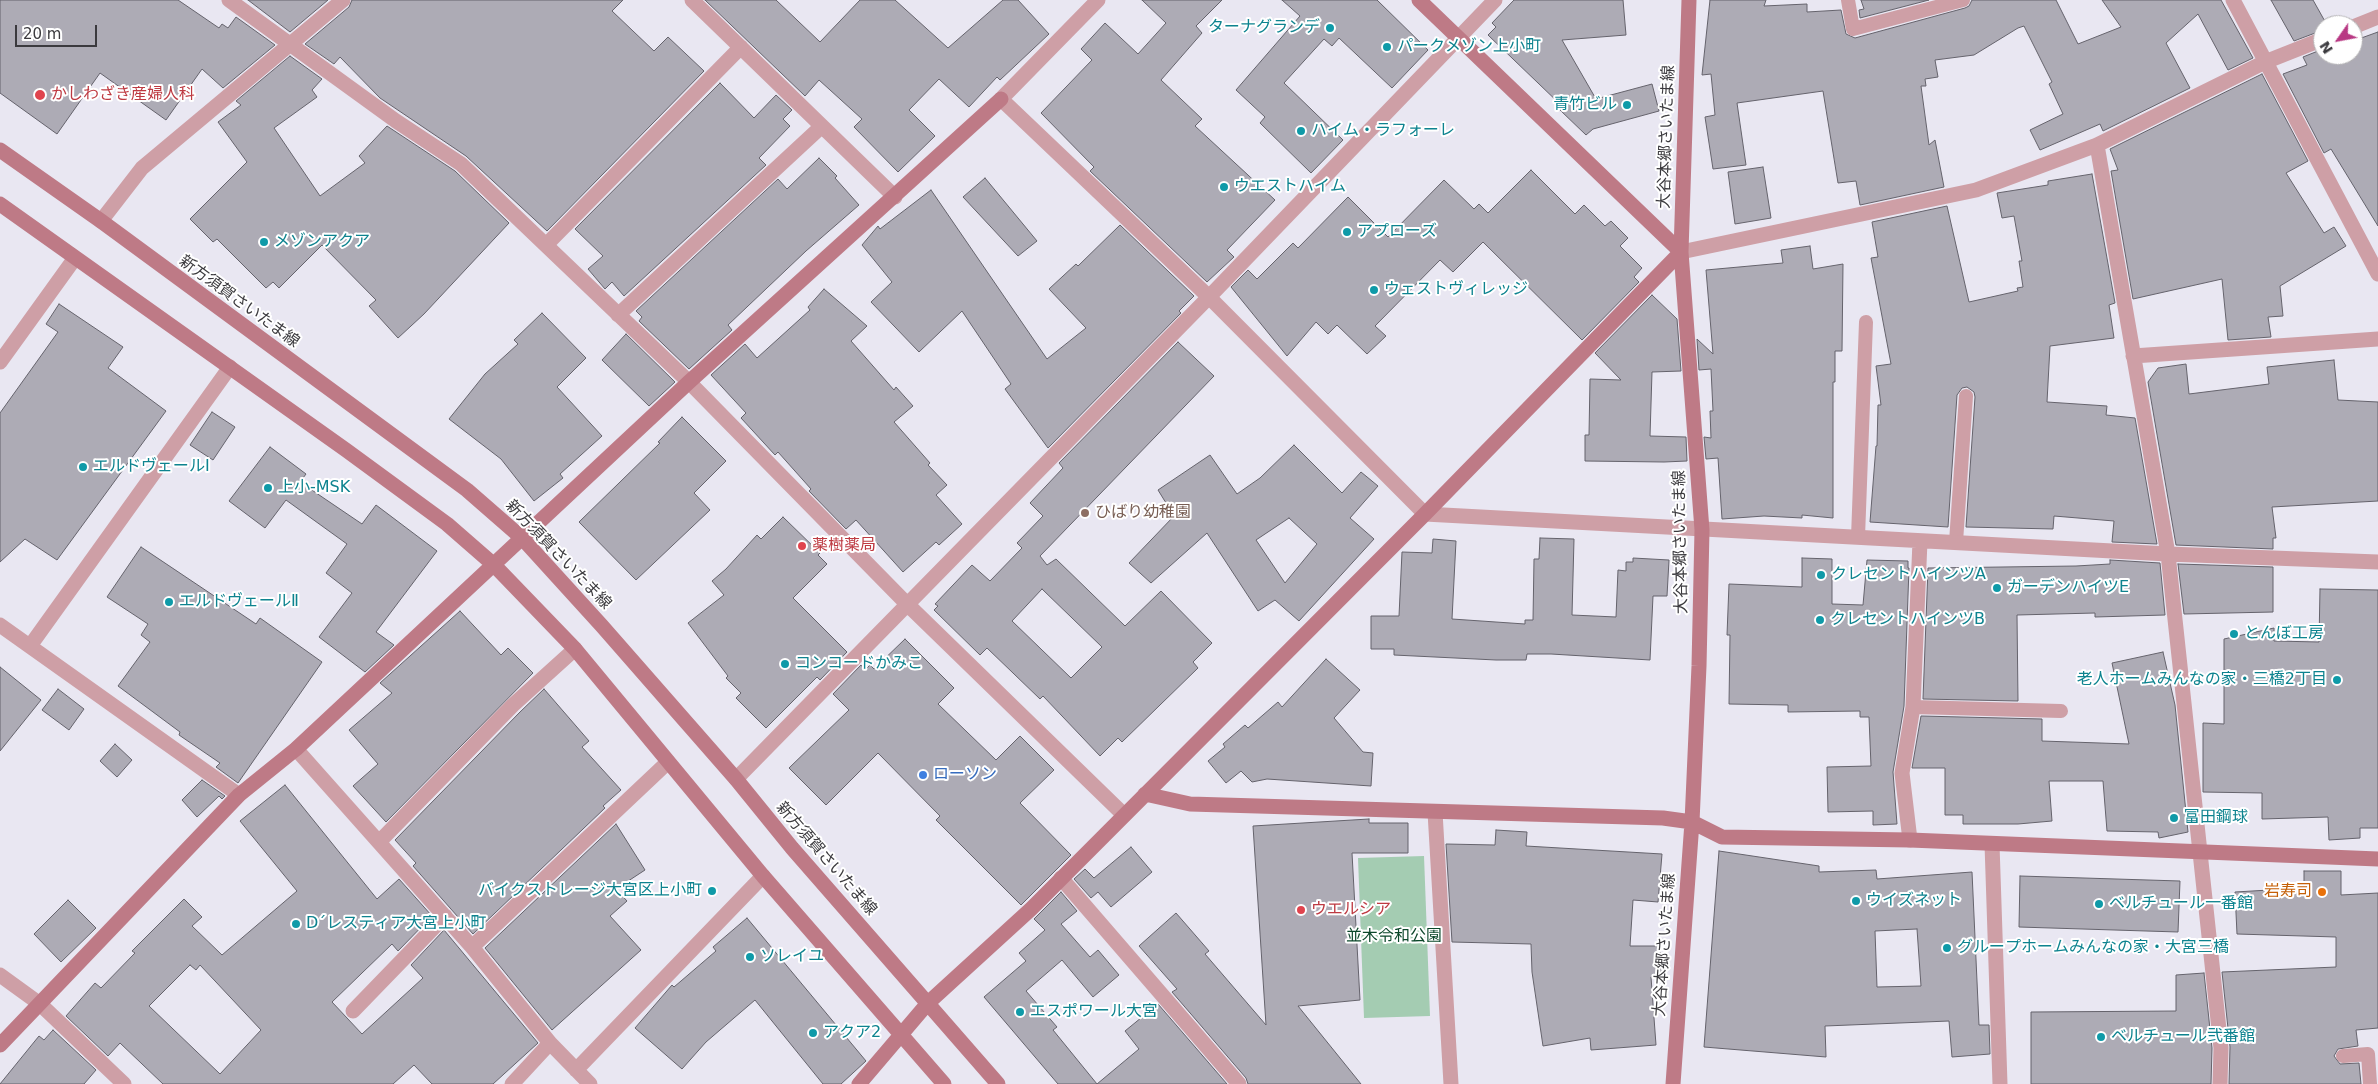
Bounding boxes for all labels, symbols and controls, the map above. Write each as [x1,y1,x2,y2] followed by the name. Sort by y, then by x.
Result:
[18,15,100,47] scale bar
[2313,15,2363,65] north arrow
[1208,18,1320,38] place label: ターナグランデ
[1324,22,1336,34] marker: ターナグランデ
[23,25,61,43] text: 20 m
[1397,37,1541,57] place label: パークメゾン上小町
[2316,38,2336,57] text: N
[1381,41,1393,53] marker: パークメゾン上小町
[1655,65,1679,209] street label: 大谷本郷さいたま線
[51,85,195,105] place label: かしわざき産婦人科
[33,88,47,102] marker: かしわざき産婦人科
[1553,95,1617,115] place label: 青竹ビル
[1621,99,1633,111] marker: 青竹ビル
[1311,121,1455,141] place label: ハイム・ラフォーレ
[1295,125,1307,137] marker: ハイム・ラフォーレ
[1234,177,1346,197] place label: ウエストハイム
[1218,181,1230,193] marker: ウエストハイム
[1357,222,1437,242] place label: アプローズ
[1341,226,1353,238] marker: アプローズ
[274,232,370,252] place label: メゾンアクア
[258,236,270,248] marker: メゾンアクア
[175,252,303,352] street label: 新方須賀さいたま線
[1384,280,1528,300] place label: ウェストヴィレッジ
[1368,284,1380,296] marker: ウェストヴィレッジ
[93,457,210,477] place label: エルドヴェールⅠ
[77,461,89,473] marker: エルドヴェールⅠ
[1670,470,1692,614] street label: 大谷本郷さいたま線
[278,478,350,498] place label: 上小-MSK
[262,482,274,494] marker: 上小-MSK
[501,497,615,613] street label: 新方須賀さいたま線
[1095,503,1191,523] place label: ひばり幼稚園
[1079,507,1091,519] marker: ひばり幼稚園
[812,536,876,556] place label: 薬樹薬局
[796,540,808,552] marker: 薬樹薬局
[1831,565,1986,585] place label: クレセントハインツA
[1815,569,1827,581] marker: クレセントハインツA
[2007,578,2129,598] place label: ガーデンハイツE
[1991,582,2003,594] marker: ガーデンハイツE
[179,592,299,612] place label: エルドヴェールⅡ
[163,596,175,608] marker: エルドヴェールⅡ
[1830,610,1985,630] place label: クレセントハインツB
[1814,614,1826,626] marker: クレセントハインツB
[2244,624,2324,644] place label: とんぼ工房
[2228,628,2240,640] marker: とんぼ工房
[795,654,923,674] place label: コンコードかみこ
[779,658,791,670] marker: コンコードかみこ
[2077,670,2327,690] place label: 老人ホームみんなの家・三橋2丁目
[2331,674,2343,686] marker: 老人ホームみんなの家・三橋2丁目
[933,765,997,785] place label: ローソン
[917,769,929,781] marker: ローソン
[772,798,880,920] street label: 新方須賀さいたま線
[2184,808,2248,828] place label: 富田鋼球
[2168,812,2180,824] marker: 富田鋼球
[1650,873,1680,1017] street label: 大谷本郷さいたま線
[478,881,702,901] place label: バイクストレージ大宮区上小町
[2264,882,2312,902] place label: 岩寿司
[706,885,718,897] marker: バイクストレージ大宮区上小町
[2316,886,2328,898] marker: 岩寿司
[1866,891,1962,911] place label: ウイズネット
[2109,894,2253,914] place label: ベルチュール一番館
[1850,895,1862,907] marker: ウイズネット
[2093,898,2105,910] marker: ベルチュール一番館
[1311,900,1391,920] place label: ウエルシア
[1295,904,1307,916] marker: ウエルシア
[306,914,486,934] place label: D´レスティア大宮上小町
[290,918,302,930] marker: D´レスティア大宮上小町
[1346,927,1442,947] park label: 並木令和公園
[1957,938,2229,958] place label: グループホームみんなの家・大宮三橋
[1941,942,1953,954] marker: グループホームみんなの家・大宮三橋
[760,947,824,967] place label: ソレイユ
[744,951,756,963] marker: ソレイユ
[1030,1002,1158,1022] place label: エスポワール大宮
[1014,1006,1026,1018] marker: エスポワール大宮
[823,1023,881,1043] place label: アクア2
[807,1027,819,1039] marker: アクア2
[2111,1027,2255,1047] place label: ベルチュール弐番館
[2095,1031,2107,1043] marker: ベルチュール弐番館

